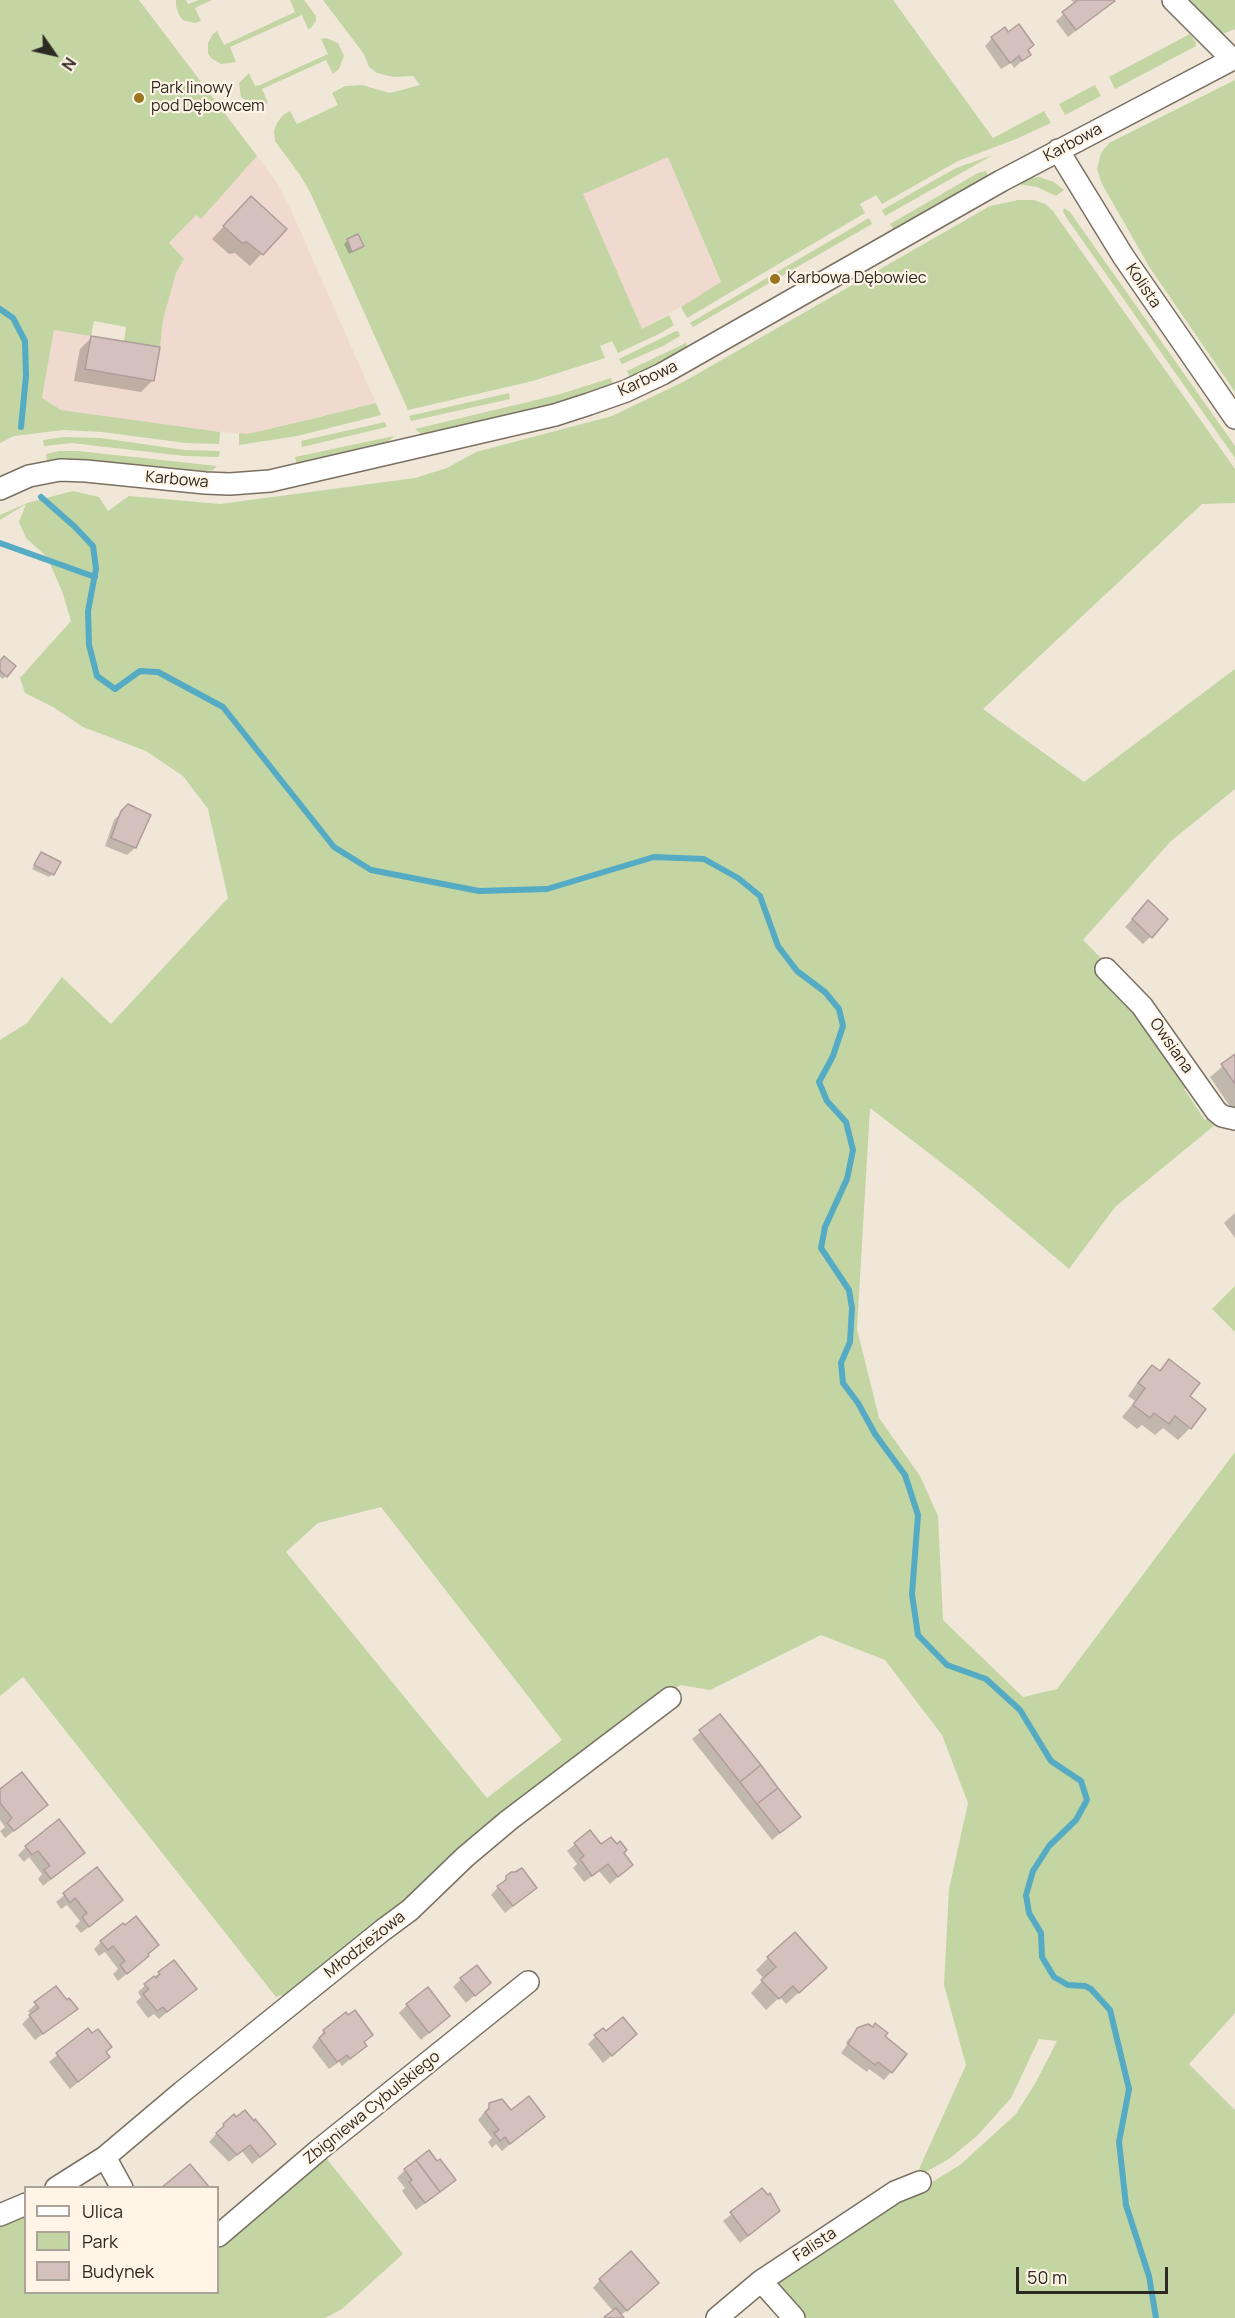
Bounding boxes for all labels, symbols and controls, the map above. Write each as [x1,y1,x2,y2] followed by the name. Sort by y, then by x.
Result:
[24,24,84,84] north arrow
[57,53,81,75] text: N
[151,79,265,117] place label: Park linowy pod Dębowcem
[132,91,146,105] marker: Park linowy pod Dębowcem
[1040,120,1106,166] street label: Karbowa
[1121,260,1165,312] street label: Kolista
[787,269,927,289] place label: Karbowa Dębowiec
[768,272,782,286] marker: Karbowa Dębowiec
[615,357,681,401] street label: Karbowa
[145,468,209,492] street label: Karbowa
[1145,1015,1197,1077] street label: Owsiana
[321,1907,409,1983] street label: Młodzieżowa
[300,2047,444,2169] street label: Zbigniewa Cybulskiego
[24,2186,219,2294] legend
[82,2199,123,2223] text: Ulica
[790,2224,840,2266] street label: Falista
[82,2229,118,2253] text: Park
[1019,2255,1170,2293] scale bar
[82,2259,154,2283] text: Budynek
[1027,2265,1067,2289] text: 50 m

